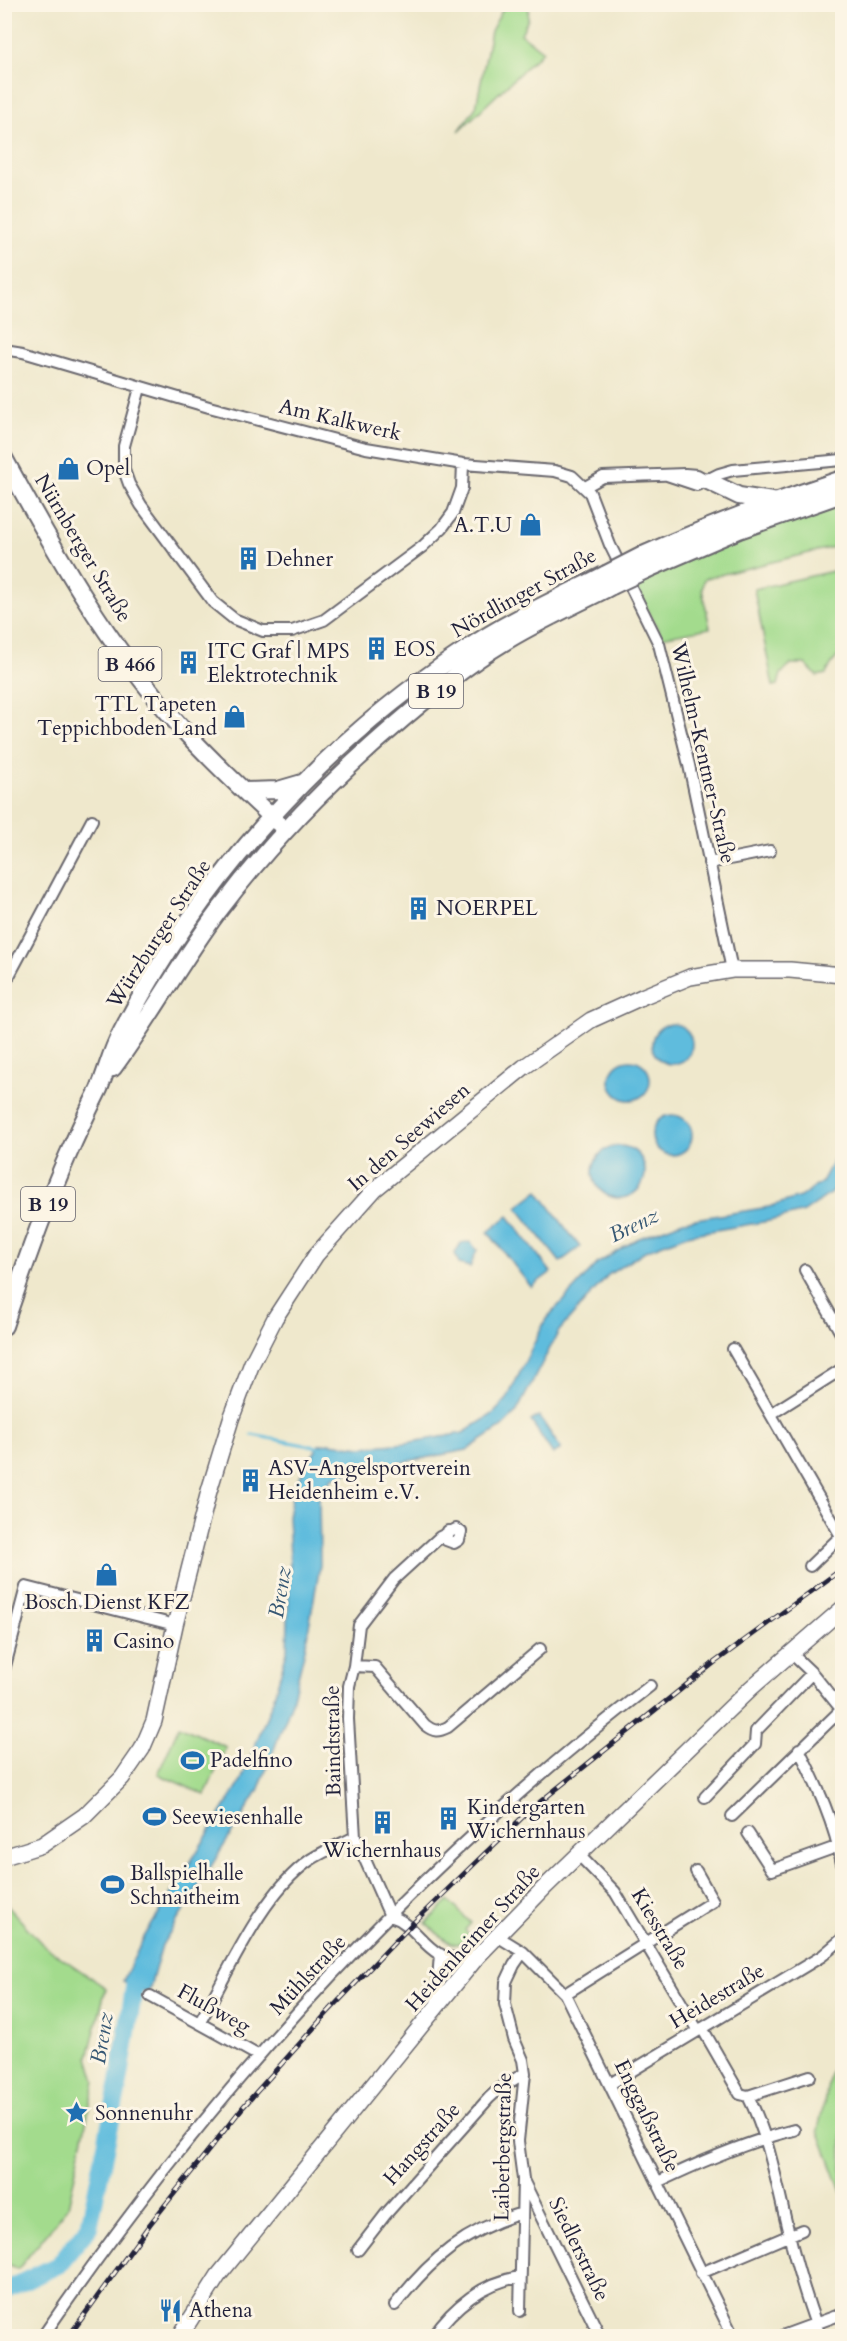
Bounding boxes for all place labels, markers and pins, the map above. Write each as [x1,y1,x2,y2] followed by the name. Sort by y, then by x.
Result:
[86,454,130,483] place label: Opel
[55,455,81,481] shop icon: Opel
[454,511,512,540] place label: A.T.U
[517,512,543,538] shop icon: A.T.U
[266,545,334,574] place label: Dehner
[235,546,261,572] building icon: Dehner
[394,635,436,664] place label: EOS
[363,636,389,662] building icon: EOS
[207,637,349,690] place label: ITC Graf | MPS Elektrotechnik
[176,650,202,676] building icon: ITC Graf | MPS Elektrotechnik
[37,690,217,743] place label: TTL Tapeten Teppichboden Land
[222,703,248,729] shop icon: TTL Tapeten Teppichboden Land
[436,894,538,923] place label: NOERPEL
[405,895,431,921] building icon: NOERPEL
[268,1454,471,1507] place label: ASV-Angelsportverein Heidenheim e.V.
[237,1467,263,1493] building icon: ASV-Angelsportverein Heidenheim e.V.
[94,1561,120,1587] shop icon: Bosch Dienst KFZ
[24,1588,190,1617] place label: Bosch Dienst KFZ
[113,1627,174,1656] place label: Casino
[82,1628,108,1654] building icon: Casino
[210,1746,293,1775] place label: Padelfino
[179,1747,205,1773] sports icon: Padelfino
[466,1793,586,1846] place label: Kindergarten Wichernhaus
[172,1803,303,1832] place label: Seewiesenhalle
[141,1804,167,1830] sports icon: Seewiesenhalle
[436,1806,462,1832] building icon: Kindergarten Wichernhaus
[369,1809,395,1835] building icon: Wichernhaus
[322,1836,441,1865] place label: Wichernhaus
[130,1859,244,1912] place label: Ballspielhalle Schnaitheim
[99,1872,125,1898] sports icon: Ballspielhalle Schnaitheim
[95,2099,193,2128] place label: Sonnenuhr
[64,2100,90,2126] place icon: Sonnenuhr
[189,2296,253,2325] place label: Athena
[158,2297,184,2323] restaurant icon: Athena

